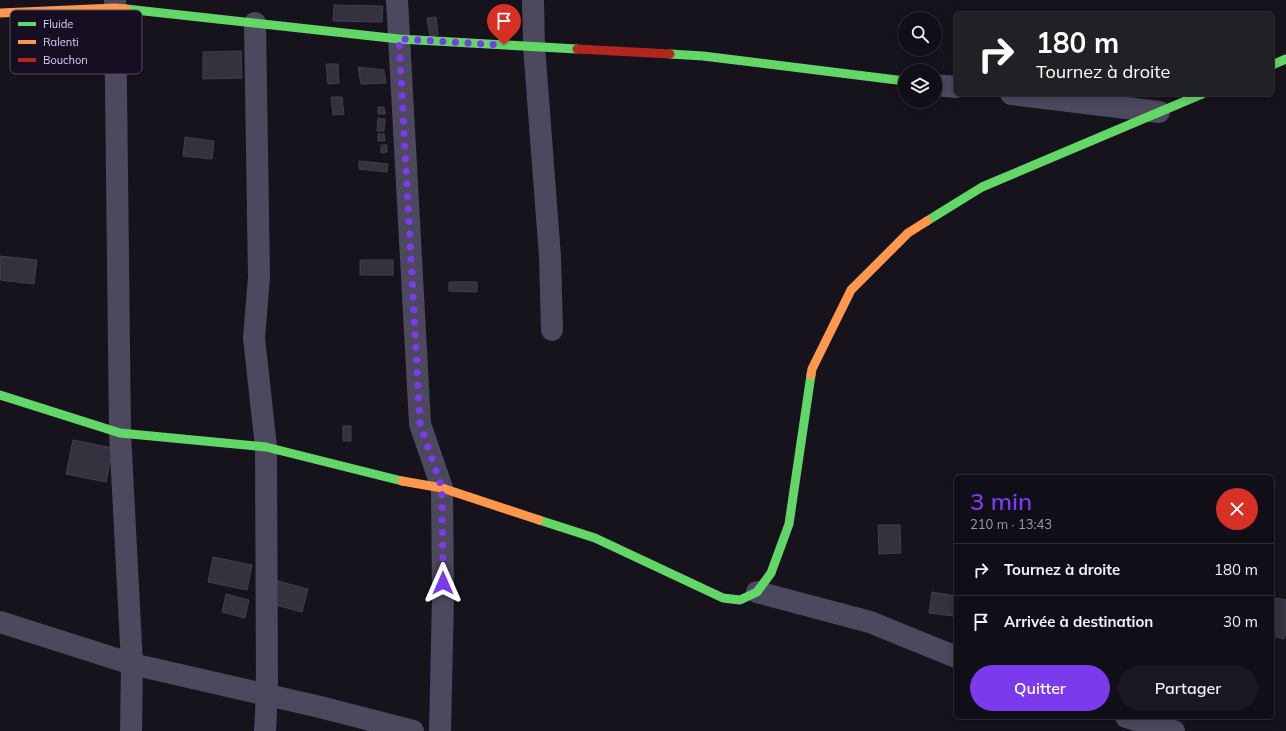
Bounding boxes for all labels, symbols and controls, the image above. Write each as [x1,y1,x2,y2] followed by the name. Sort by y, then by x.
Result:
[487,4,521,45] pin
[10,10,142,74] legend
[493,10,515,32] icon: arrive
[898,12,942,108] map controls
[898,12,942,56] button: search
[43,17,73,31] text: Fluide
[1036,25,1119,60] text: 180 m
[970,28,1022,80] icon: right
[43,35,79,49] text: Ralenti
[43,53,88,67] text: Bouchon
[1036,60,1170,83] text: Tournez à droite
[898,64,942,108] button: layers
[970,486,1032,516] text: 3 min
[1216,488,1258,530] button: close
[970,516,1052,532] text: 210 m · 13:43
[970,559,992,581] icon: right
[1004,560,1120,579] text: Tournez à droite
[1214,560,1258,579] text: 180 m
[422,562,464,604] position arrow
[970,611,992,633] icon: arrive
[1004,612,1153,631] text: Arrivée à destination
[1223,612,1258,631] text: 30 m
[970,665,1110,711] button: Quitter
[1118,665,1258,711] button: Partager

